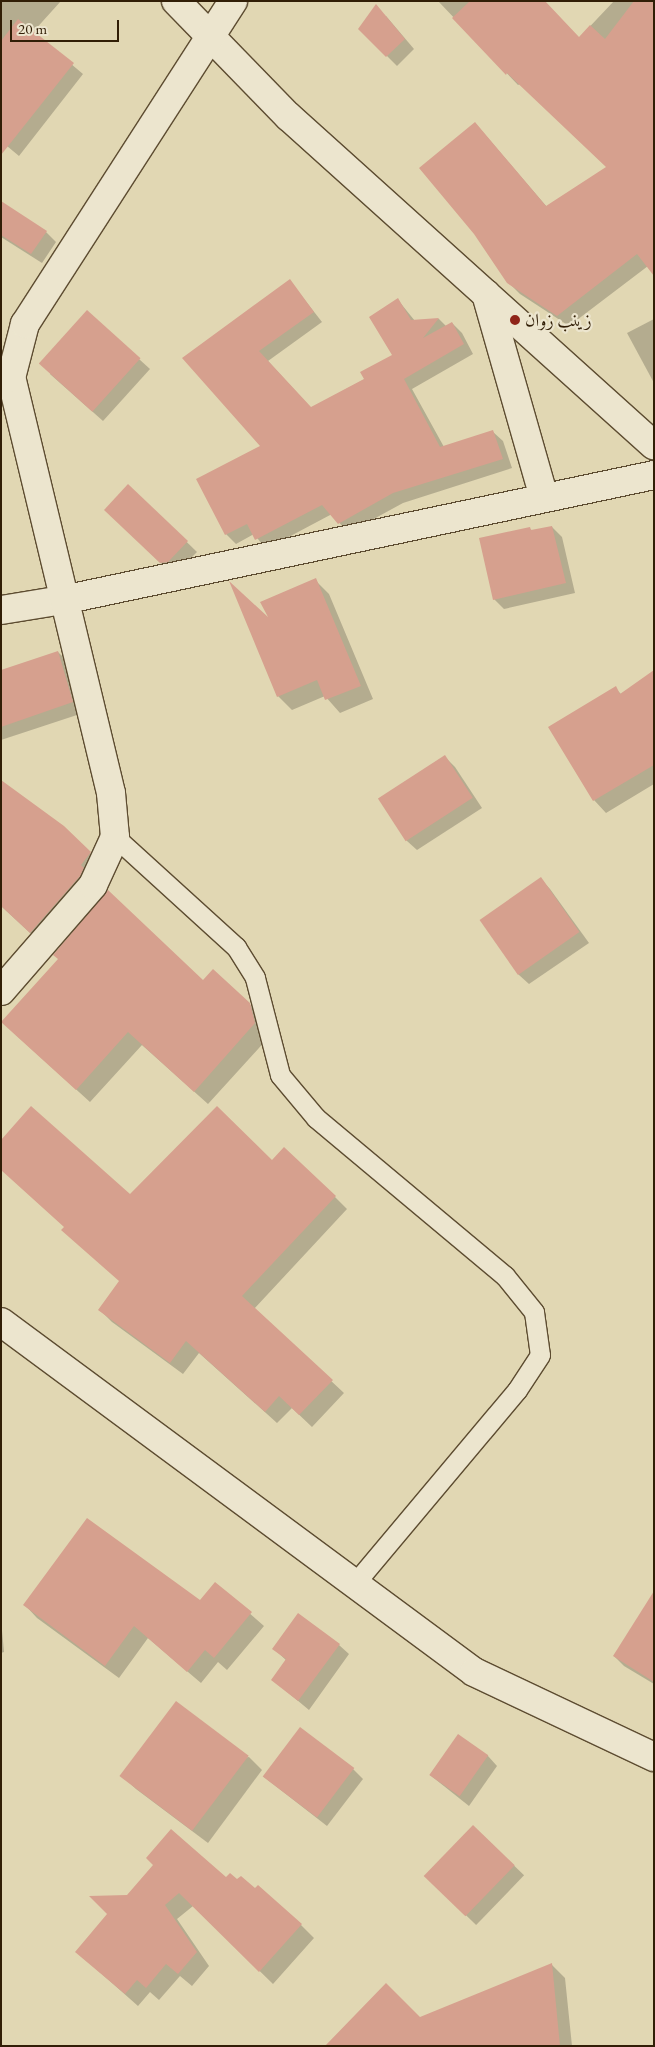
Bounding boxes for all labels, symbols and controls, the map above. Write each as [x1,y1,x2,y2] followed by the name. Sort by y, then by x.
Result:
[12,10,121,42] scale bar
[18,19,47,38] text: 20 m
[525,309,592,331] place label: زينب زوان
[509,314,521,326] marker: زينب زوان

